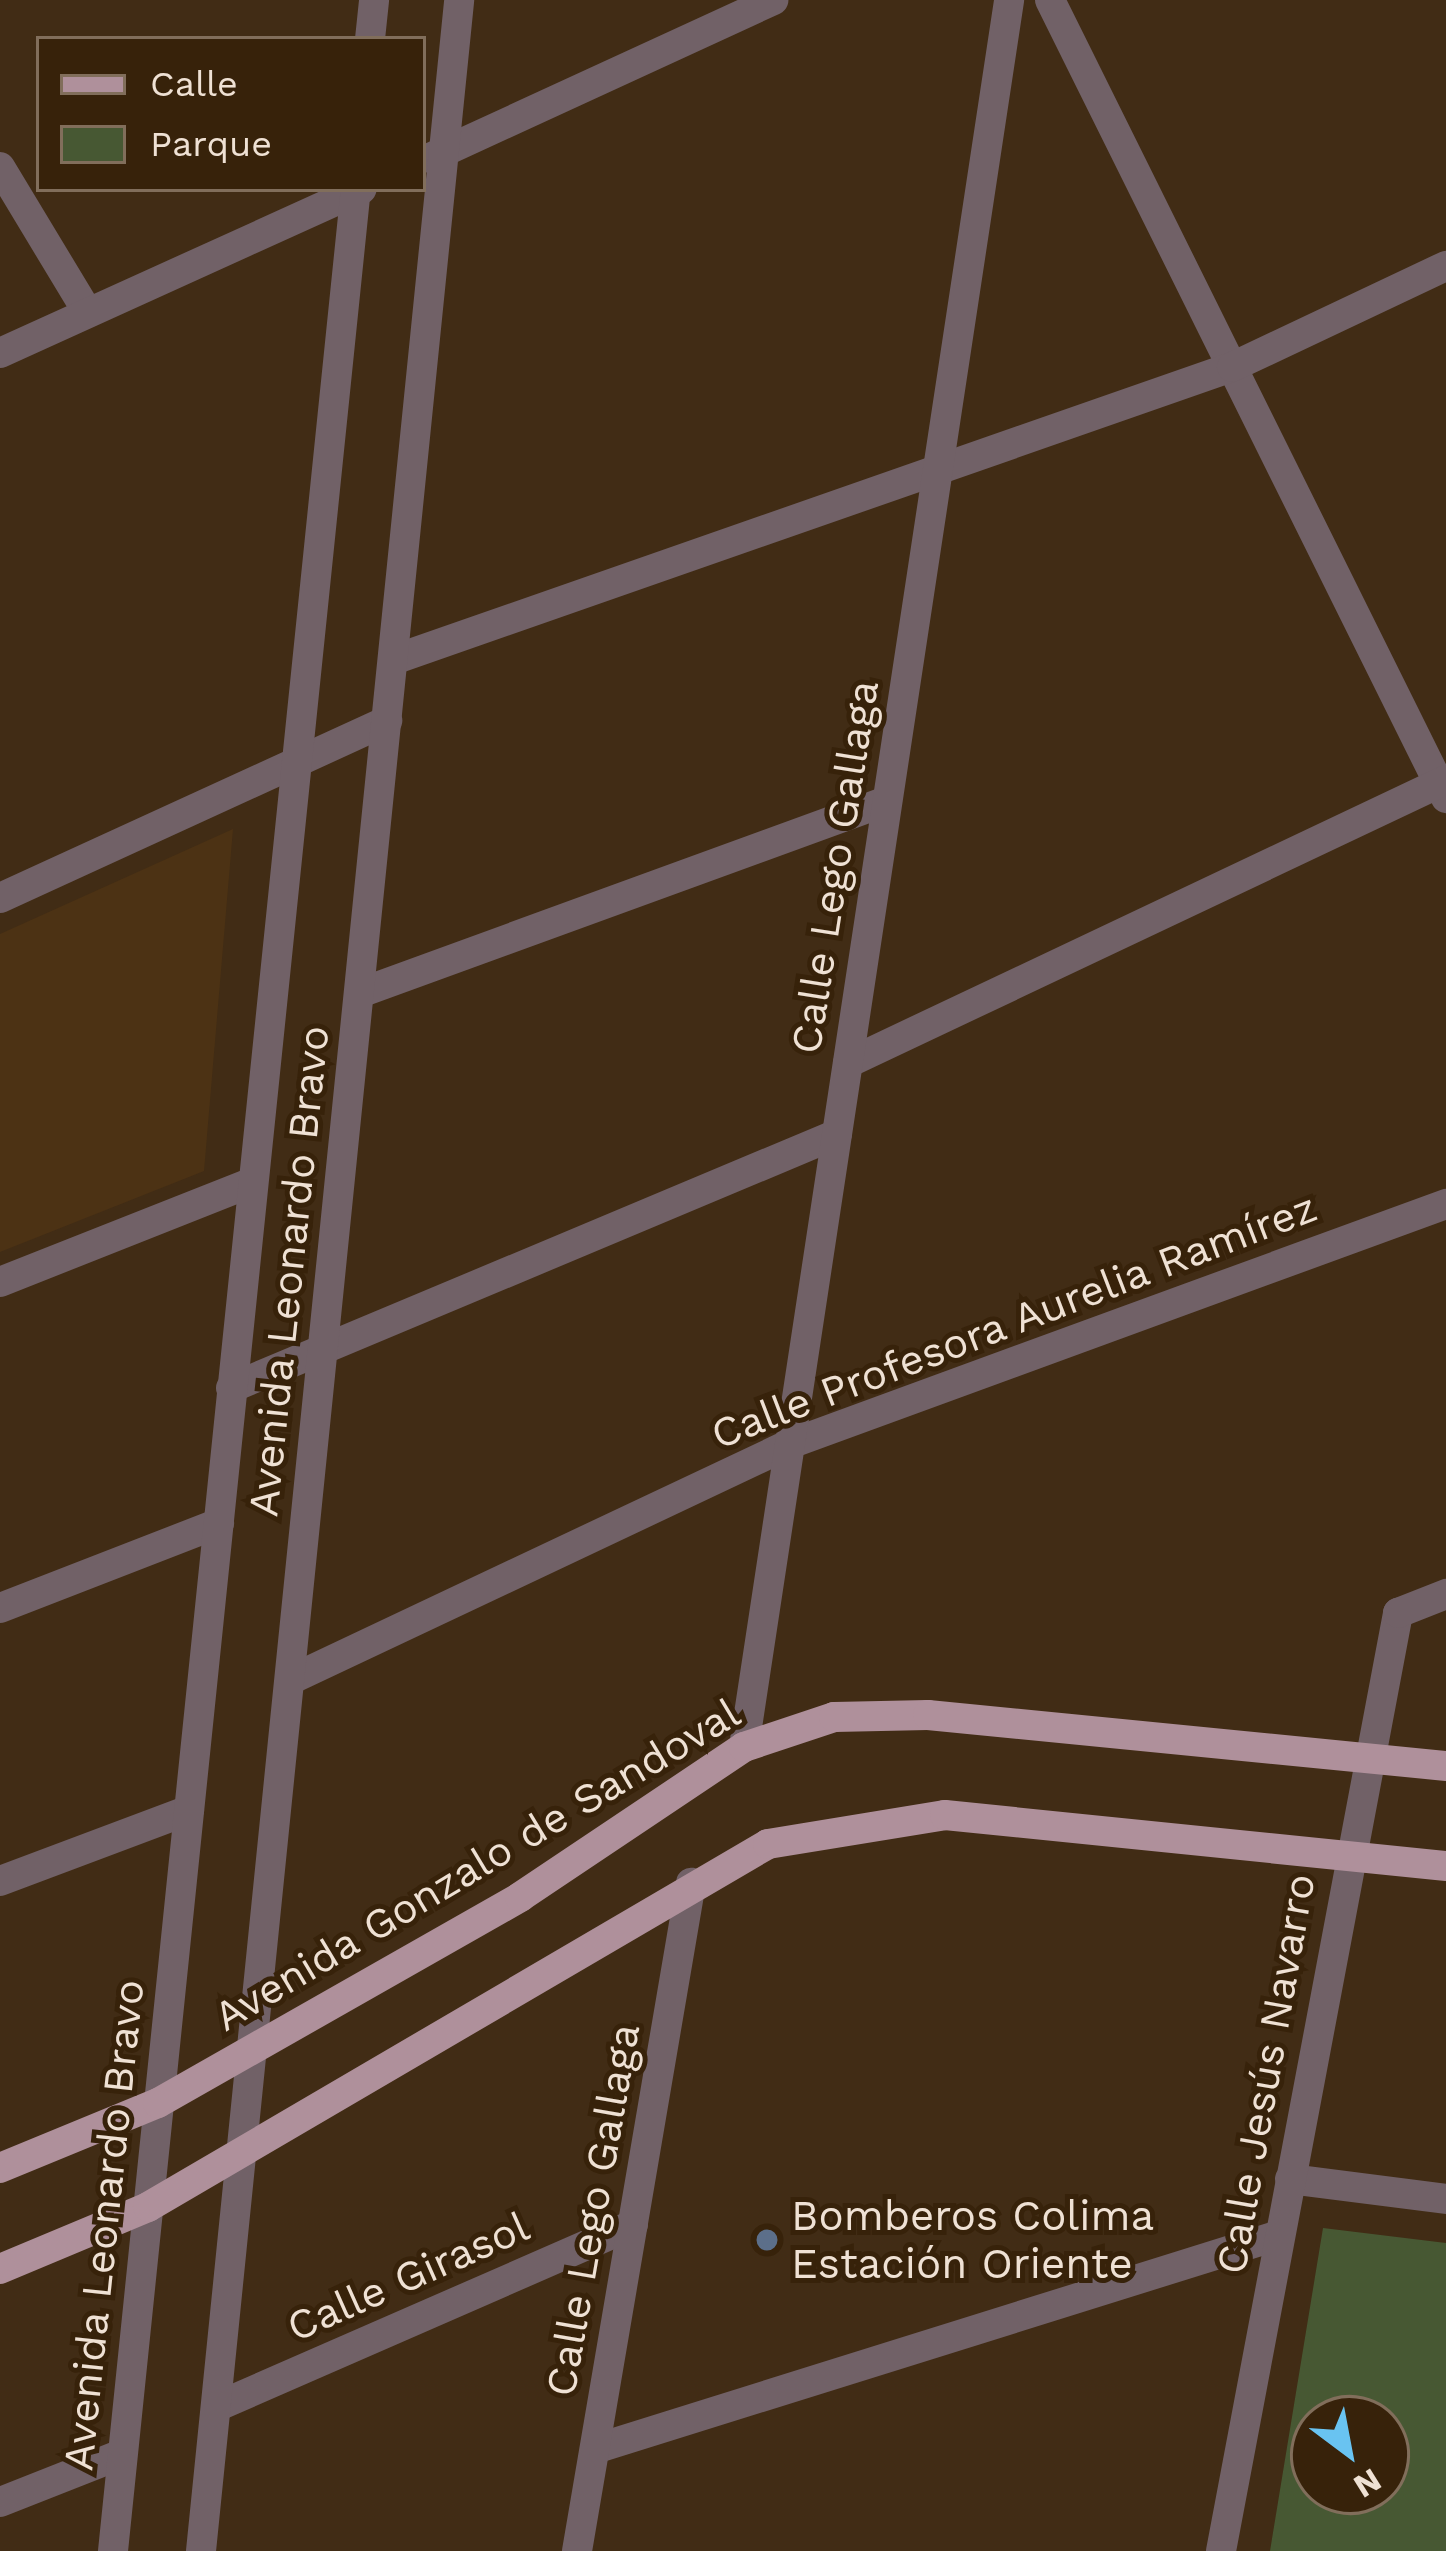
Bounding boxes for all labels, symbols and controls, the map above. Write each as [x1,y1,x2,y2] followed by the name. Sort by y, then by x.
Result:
[36,36,426,192] legend
[150,63,238,105] text: Calle
[150,123,272,165] text: Parque
[781,677,889,1057] street label: Calle Lego Gallaga
[238,1023,340,1519] street label: Avenida Leonardo Bravo
[703,1181,1325,1461] street label: Calle Profesora Aurelia Ramírez
[205,1688,749,2042] street label: Avenida Gonzalo de Sandoval
[1206,1869,1326,2279] street label: Calle Jesús Navarro
[53,1977,155,2473] street label: Avenida Leonardo Bravo
[535,2020,651,2400] street label: Calle Lego Gallaga
[791,2191,1154,2290] place label: Bomberos Colima Estación Oriente
[279,2201,537,2353] street label: Calle Girasol
[754,2227,780,2253] marker: Bomberos Colima Estación Oriente
[1290,2395,1410,2515] north arrow
[1347,2460,1388,2506] text: N

